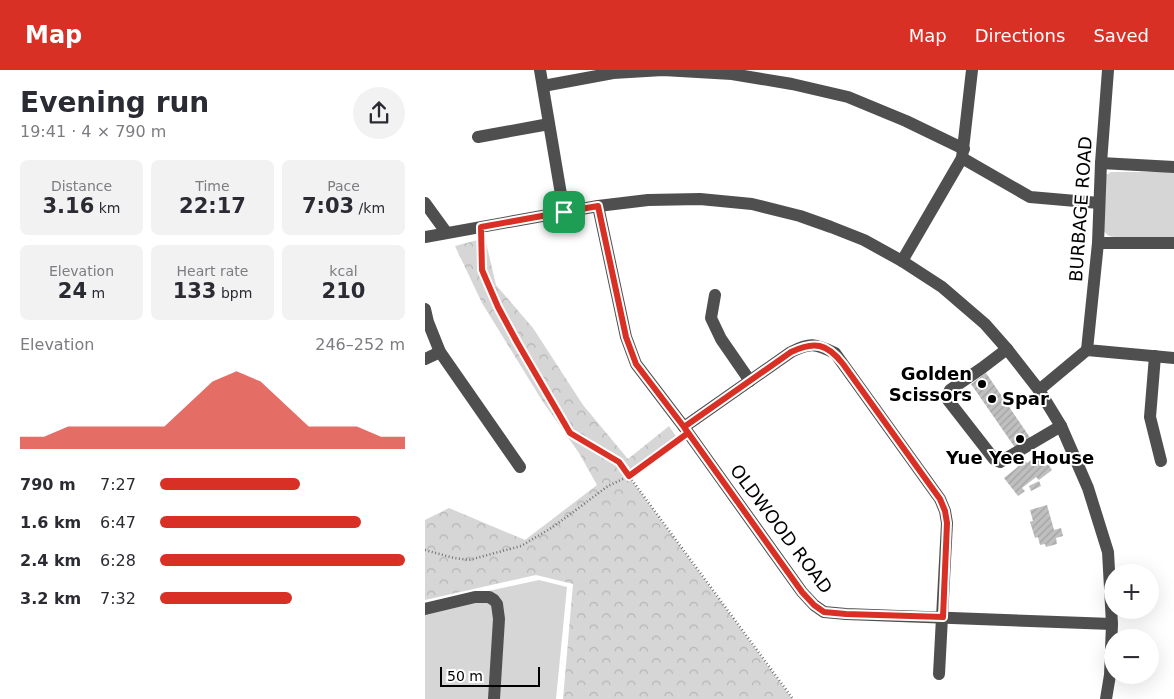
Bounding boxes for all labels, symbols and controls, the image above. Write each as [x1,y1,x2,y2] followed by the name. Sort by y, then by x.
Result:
[25,21,82,49] text: Map
[909,25,947,46] text: Map
[975,25,1065,46] text: Directions
[1093,25,1149,46] text: Saved
[20,86,209,119] text: Evening run
[353,87,405,139] button: share
[20,122,166,141] text: 19:41 · 4 × 790 m
[1065,135,1096,282] street label: BURBAGE ROAD
[51,178,112,194] text: Distance
[195,178,230,194] text: Time
[327,178,360,194] text: Pace
[543,191,585,233] pin
[42,194,94,218] text: 3.16
[179,194,246,218] text: 22:17
[302,194,354,218] text: 7:03
[550,198,578,226] icon: arrive
[94,200,121,216] text: km
[354,200,385,216] text: /km
[49,263,114,279] text: Elevation
[177,263,248,279] text: Heart rate
[329,263,358,279] text: kcal
[58,279,87,303] text: 24
[173,279,216,303] text: 133
[322,279,365,303] text: 210
[87,285,105,301] text: m
[216,285,252,301] text: bpm
[20,335,94,354] text: Elevation
[315,335,405,354] text: 246–252 m
[889,363,972,405] place label: Golden Scissors
[976,378,988,390] marker: Golden Scissors
[1002,388,1049,409] place label: Spar
[986,393,998,405] marker: Spar
[1014,433,1026,445] marker: Yue Yee House
[945,447,1094,468] place label: Yue Yee House
[726,460,837,597] street label: OLDWOOD ROAD
[20,475,76,494] text: 790 m
[100,475,136,494] text: 7:27
[20,513,81,532] text: 1.6 km
[100,513,136,532] text: 6:47
[20,551,81,570] text: 2.4 km
[100,551,136,570] text: 6:28
[1104,564,1159,684] map controls
[1104,564,1159,619] button: +
[20,589,81,608] text: 3.2 km
[100,589,136,608] text: 7:32
[1104,629,1159,684] button: −
[440,664,540,687] scale bar
[447,668,483,684] text: 50 m

